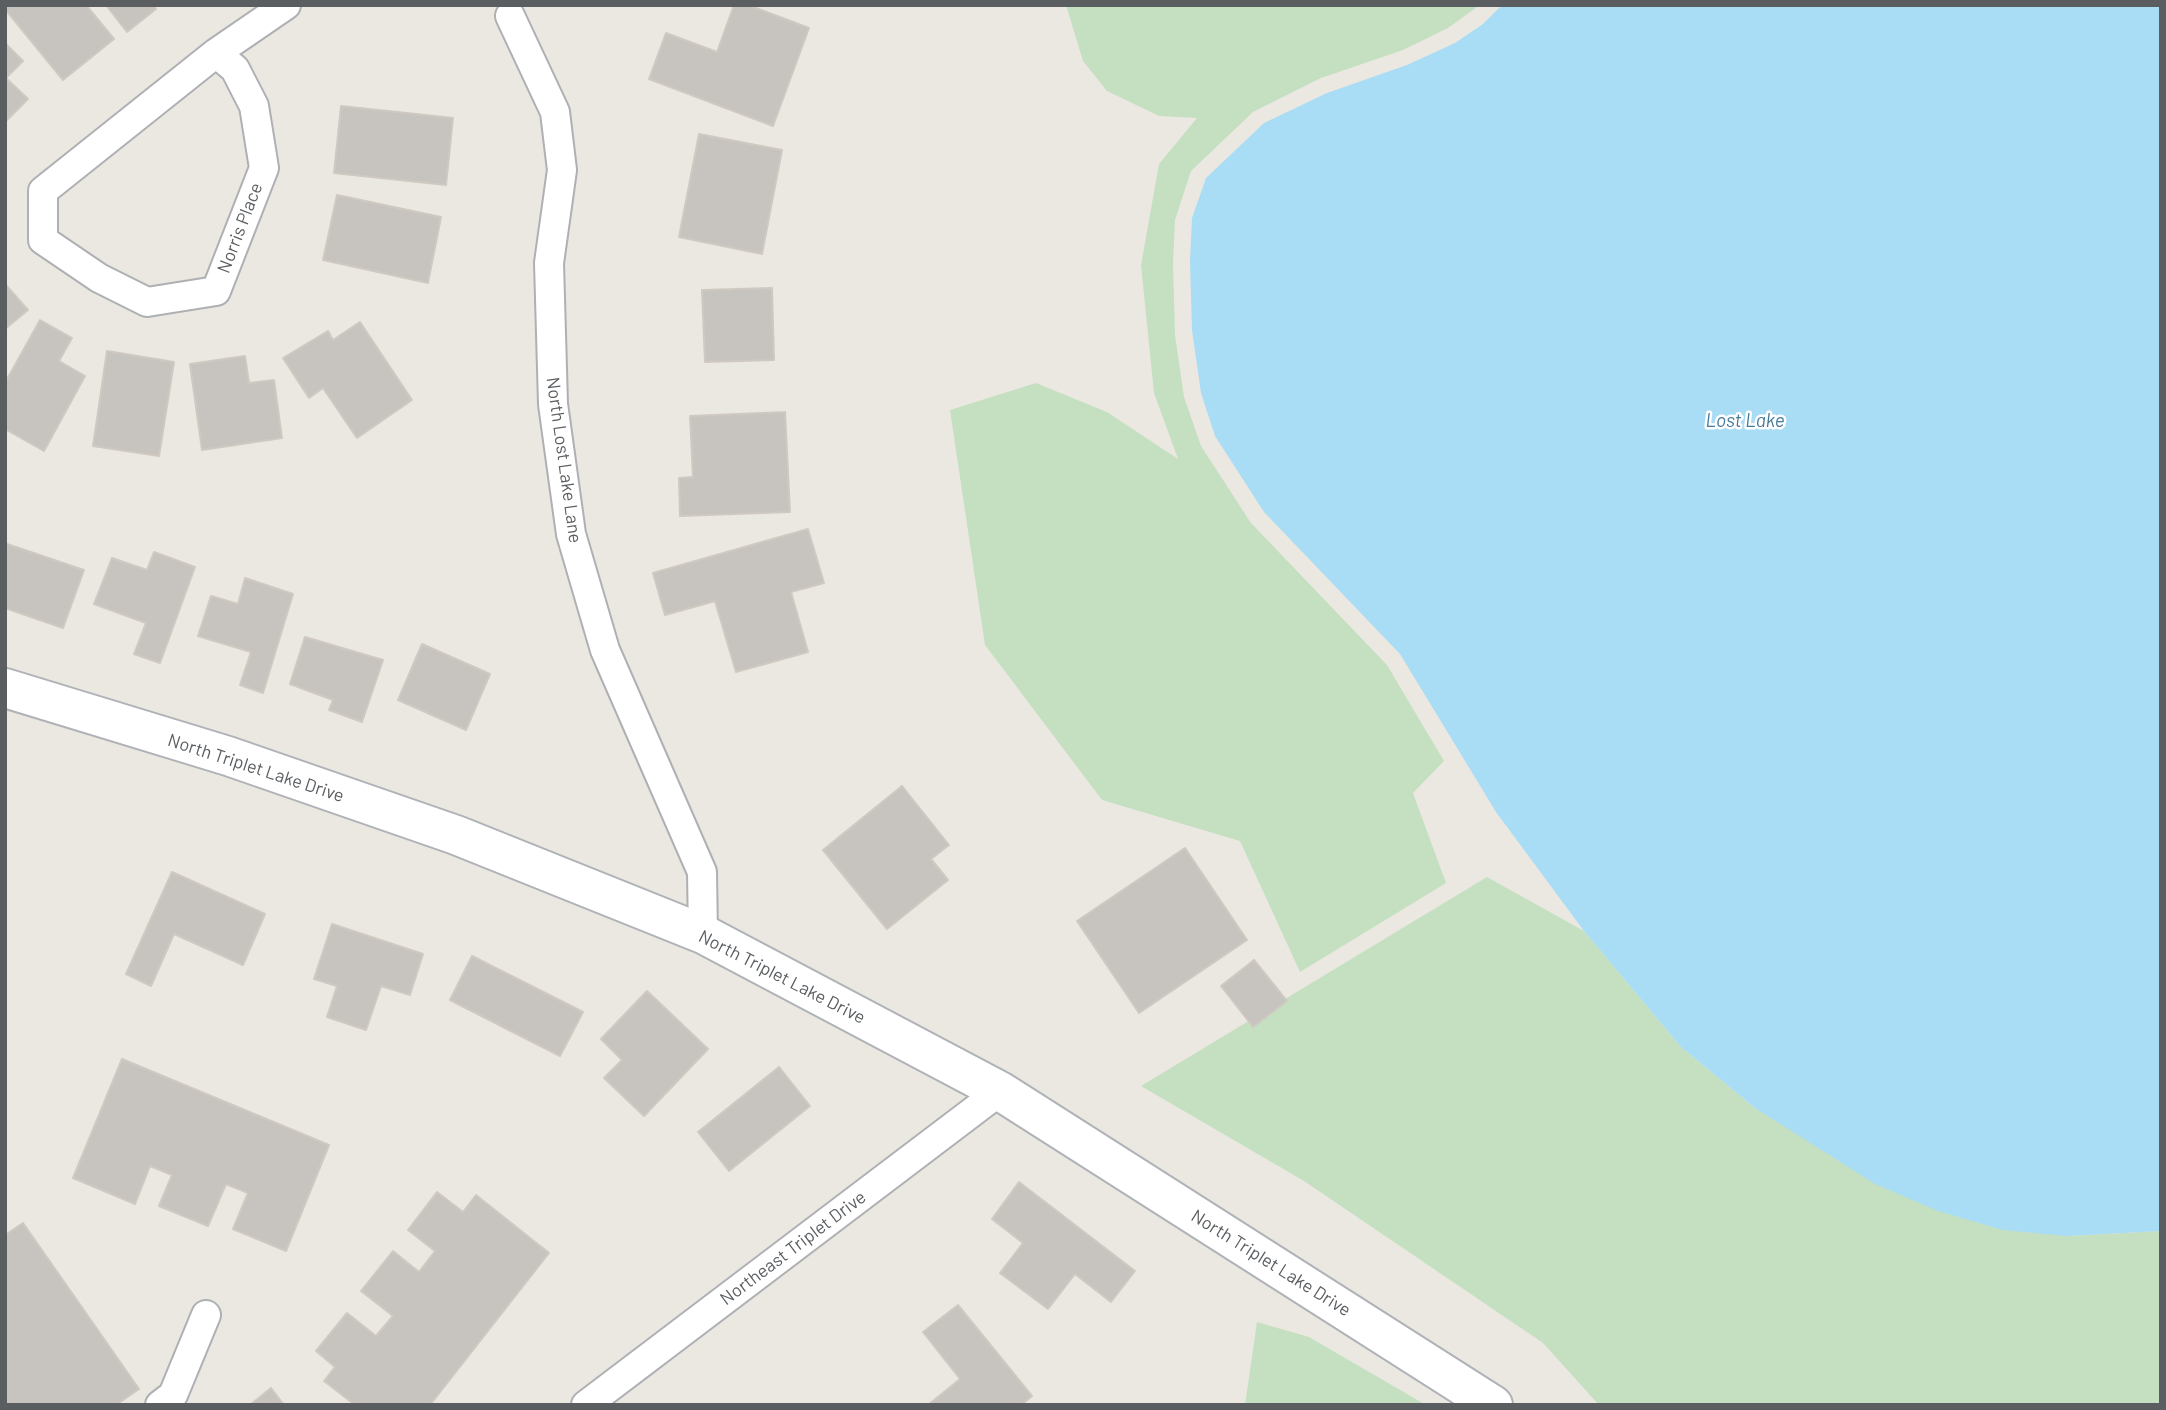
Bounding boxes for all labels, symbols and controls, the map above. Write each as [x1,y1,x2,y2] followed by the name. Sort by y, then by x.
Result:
[213,180,267,276] street label: Norris Place
[542,376,586,544] street label: North Lost Lake Lane
[1705,410,1785,432] water label: Lost Lake
[165,729,347,807] street label: North Triplet Lake Drive
[695,926,869,1028] street label: North Triplet Lake Drive
[716,1186,870,1310] street label: Northeast Triplet Drive
[1187,1205,1355,1321] street label: North Triplet Lake Drive

